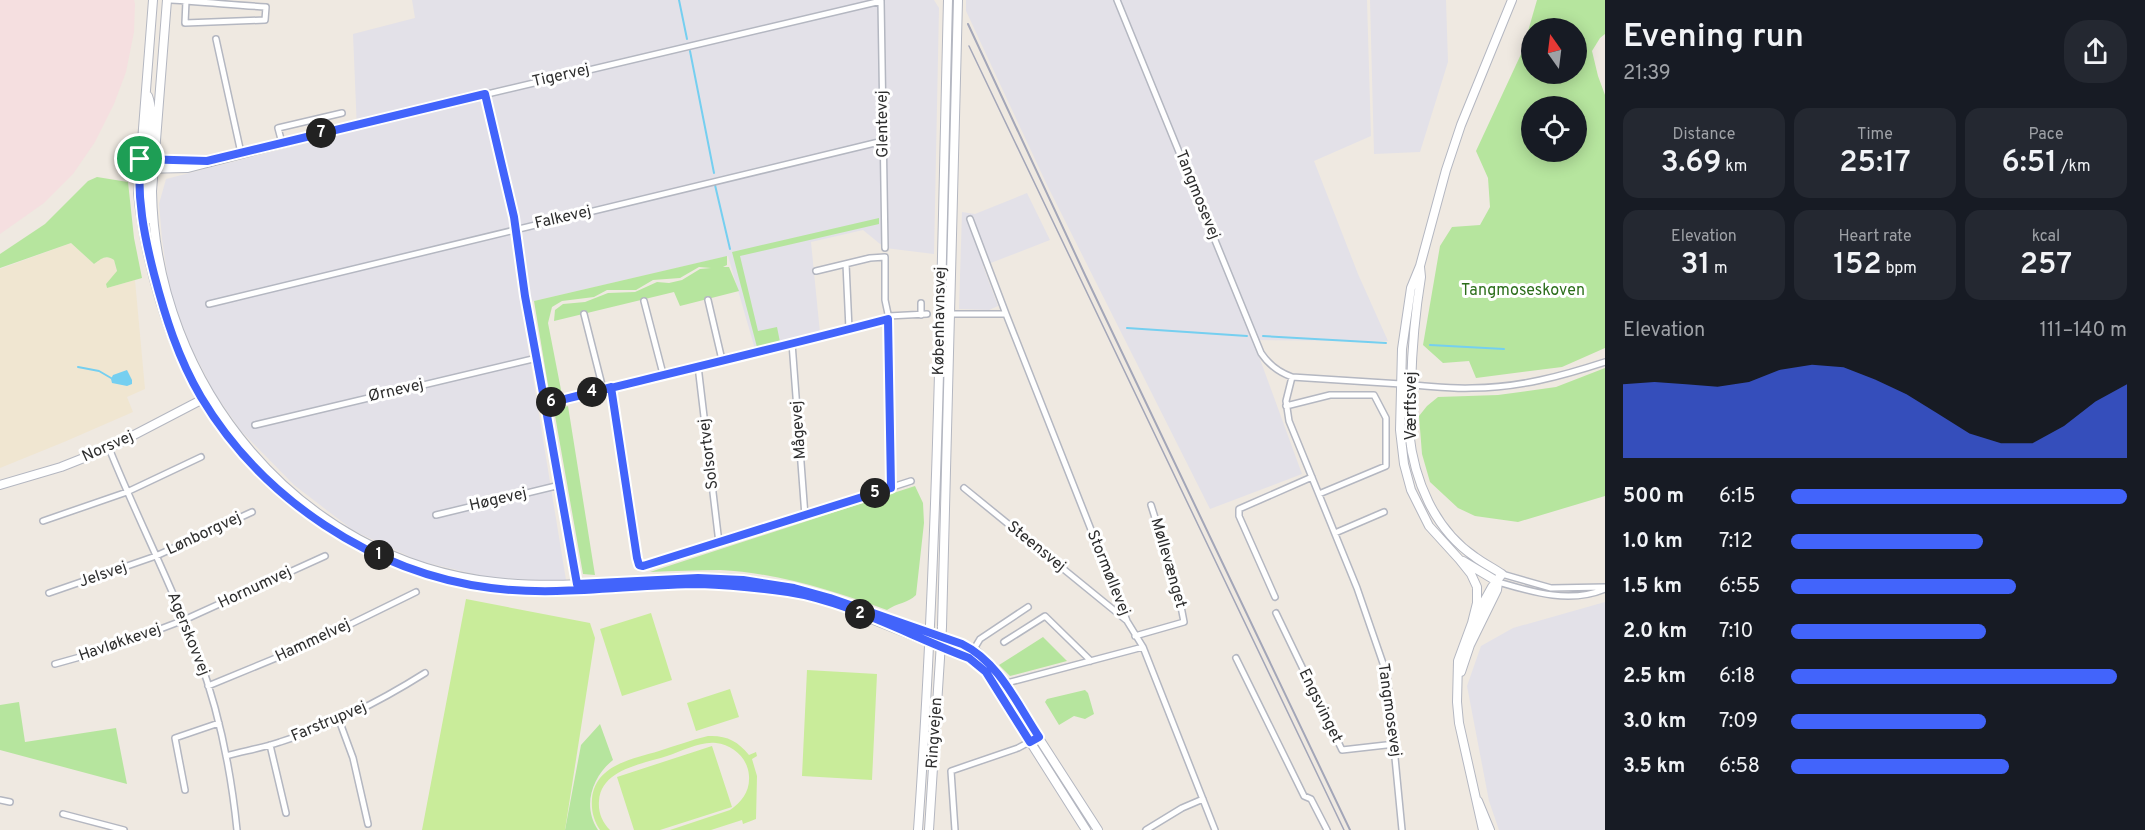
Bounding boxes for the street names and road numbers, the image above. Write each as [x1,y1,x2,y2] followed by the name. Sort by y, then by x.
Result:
[530,60,592,92] street label: Tigervej
[872,90,894,158] street label: Glentevej
[1170,148,1224,242] street label: Tangmosevej
[533,202,593,234] street label: Falkevej
[929,266,951,376] street label: Københavnsvej
[1402,372,1422,440] street label: Værftsvej
[366,375,426,407] street label: Ørnevej
[787,400,811,460] street label: Mågevej
[695,417,723,491] street label: Solsortvej
[79,427,137,467] street label: Norsvej
[467,484,529,516] street label: Høgevej
[163,508,245,560] street label: Lønborgvej
[1146,516,1190,610] street label: Møllevænget
[1003,517,1069,577] street label: Steensvej
[1082,527,1134,619] street label: Stormøllevej
[76,557,130,593] street label: Jelsvej
[215,562,295,614] street label: Hornumvej
[162,589,214,679] street label: Agerskovvej
[272,615,354,667] street label: Hammelvej
[76,620,164,666] street label: Havløkkevej
[1373,662,1405,758] street label: Tangmosevej
[1293,666,1347,746] street label: Engsvinget
[288,697,370,747] street label: Farstrupvej
[923,697,947,769] street label: Ringvejen

